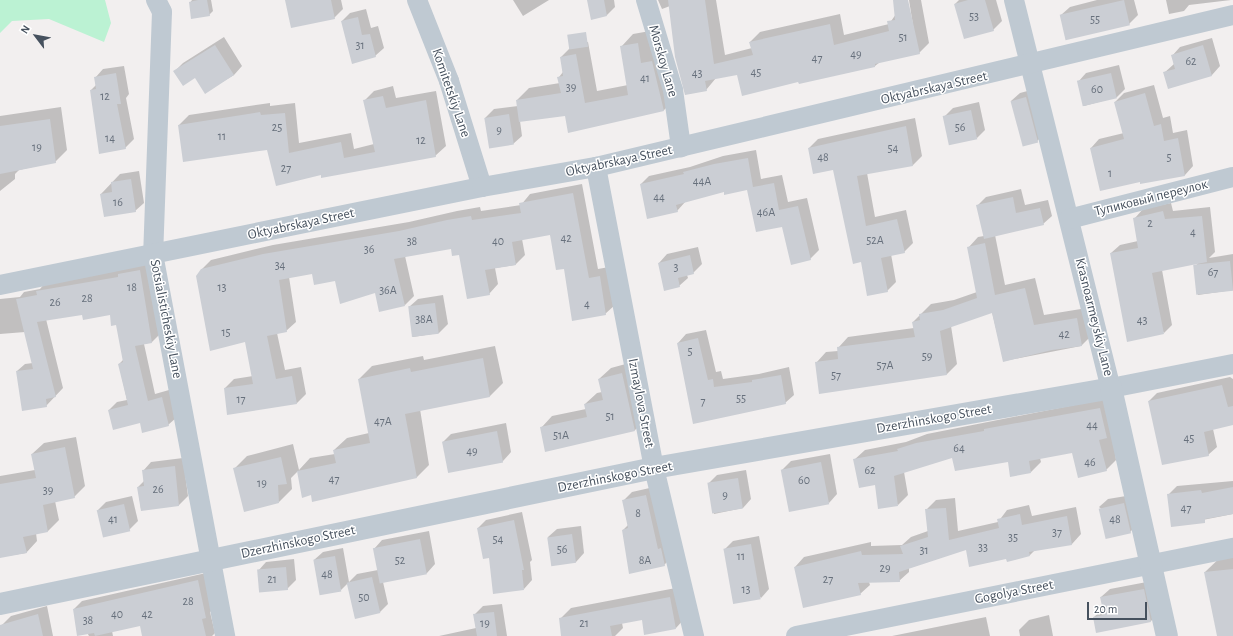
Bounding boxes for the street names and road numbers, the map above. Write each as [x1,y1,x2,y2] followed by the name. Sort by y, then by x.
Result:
[645,23,681,99] street label: Morskoy Lane
[428,46,474,140] street label: Komitetskiy Lane
[879,68,989,108] street label: Oktyabrskaya Street
[564,141,674,181] street label: Oktyabrskaya Street
[1093,176,1209,220] street label: Тупиковый переулок
[246,204,356,244] street label: Oktyabrskaya Street
[1071,256,1117,378] street label: Krasnoarmeyskiy Lane
[146,258,186,380] street label: Sotsialisticheskiy Lane
[624,357,658,449] street label: Izmaylova Street
[875,401,993,437] street label: Dzerzhinskogo Street
[556,458,674,496] street label: Dzerzhinskogo Street
[239,522,357,562] street label: Dzerzhinskogo Street
[973,576,1055,608] street label: Gogolya Street

